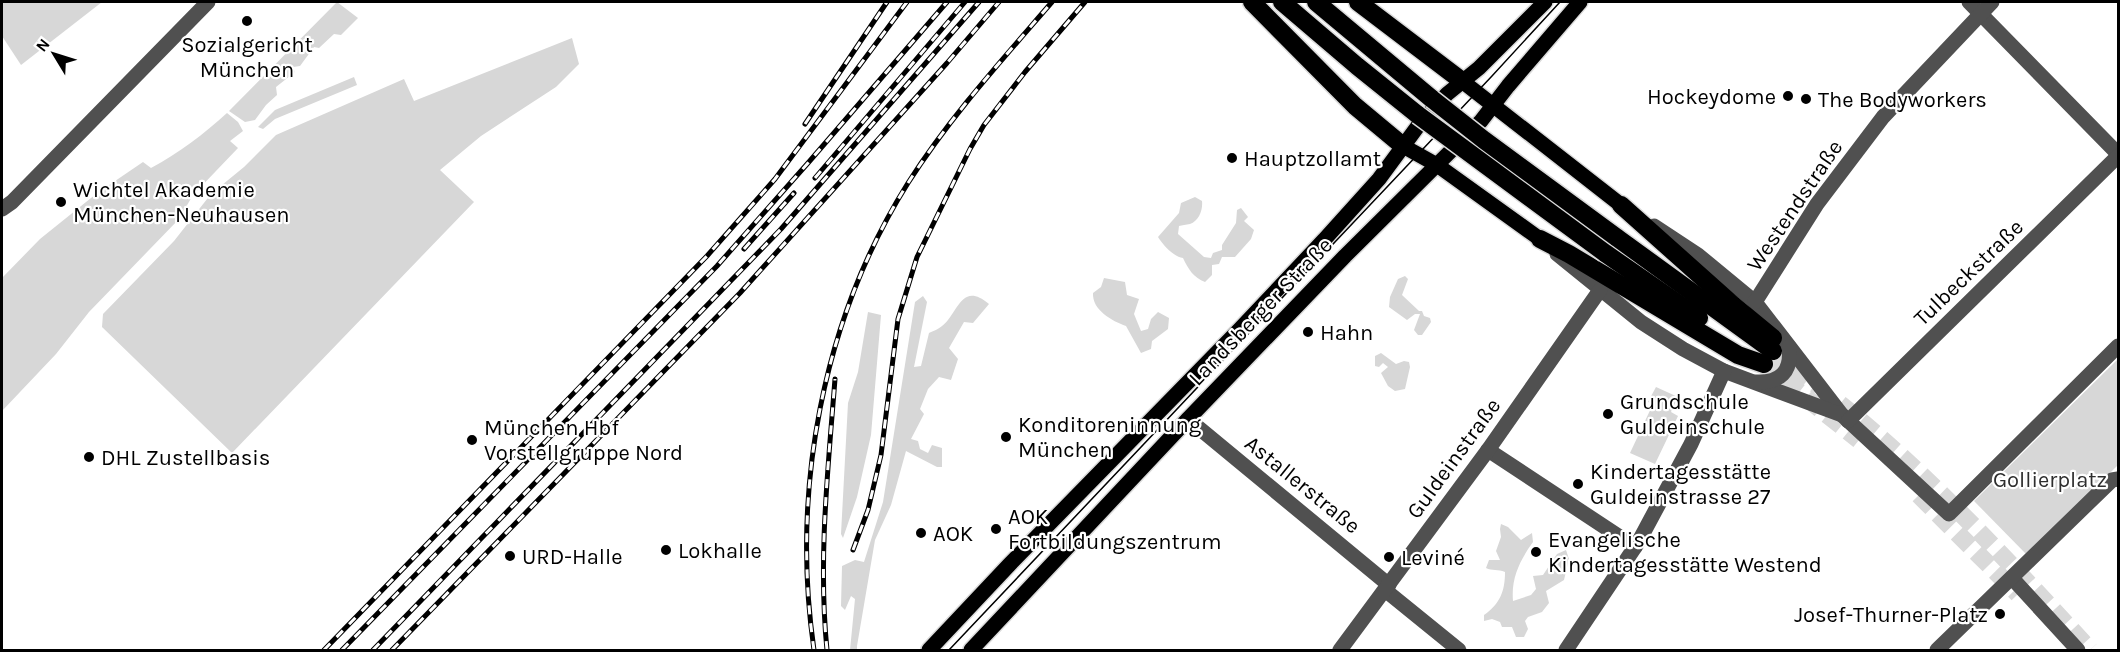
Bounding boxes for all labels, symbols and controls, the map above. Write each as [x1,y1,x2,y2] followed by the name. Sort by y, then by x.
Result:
[240,14,254,28] marker: Sozialgericht München
[24,24,84,84] north arrow
[181,32,313,83] place label: Sozialgericht München
[32,35,54,55] text: N
[1647,84,1776,110] place label: Hockeydome
[1818,87,1987,113] place label: The Bodyworkers
[1781,89,1795,103] marker: Hockeydome
[1799,92,1813,106] marker: The Bodyworkers
[1741,135,1848,276] street label: Westendstraße
[1244,146,1381,172] place label: Hauptzollamt
[1225,151,1239,165] marker: Hauptzollamt
[73,177,290,228] place label: Wichtel Akademie München-Neuhausen
[54,195,68,209] marker: Wichtel Akademie München-Neuhausen
[1909,214,2029,331] street label: Tulbeckstraße
[1183,232,1338,391] street label: Landsberger Straße
[1320,320,1373,346] place label: Hahn
[1301,325,1315,339] marker: Hahn
[1620,389,1765,440] place label: Grundschule Guldeinschule
[1401,393,1506,524] street label: Guldeinstraße
[1601,407,1615,421] marker: Grundschule Guldeinschule
[1018,412,1202,463] place label: Konditoreninnung München
[484,415,683,466] place label: München Hbf Vorstellgruppe Nord
[999,430,1013,444] marker: Konditoreninnung München
[1239,430,1365,539] street label: Astallerstraße
[465,433,479,447] marker: München Hbf Vorstellgruppe Nord
[101,445,270,471] place label: DHL Zustellbasis
[82,450,96,464] marker: DHL Zustellbasis
[1590,459,1771,510] place label: Kindertagesstätte Guldeinstrasse 27
[1993,467,2107,493] park label: Gollierplatz
[1571,477,1585,491] marker: Kindertagesstätte Guldeinstrasse 27
[1008,504,1222,555] place label: AOK Fortbildungszentrum
[933,521,973,547] place label: AOK
[989,522,1003,536] marker: AOK Fortbildungszentrum
[914,526,928,540] marker: AOK
[1548,527,1822,578] place label: Evangelische Kindertagesstätte Westend
[678,538,762,564] place label: Lokhalle
[659,543,673,557] marker: Lokhalle
[522,544,622,570] place label: URD-Halle
[1401,545,1465,571] place label: Leviné
[1529,545,1543,559] marker: Evangelische Kindertagesstätte Westend
[503,549,517,563] marker: URD-Halle
[1382,550,1396,564] marker: Leviné
[1794,602,1988,628] place label: Josef-Thurner-Platz
[1993,607,2007,621] marker: Josef-Thurner-Platz

